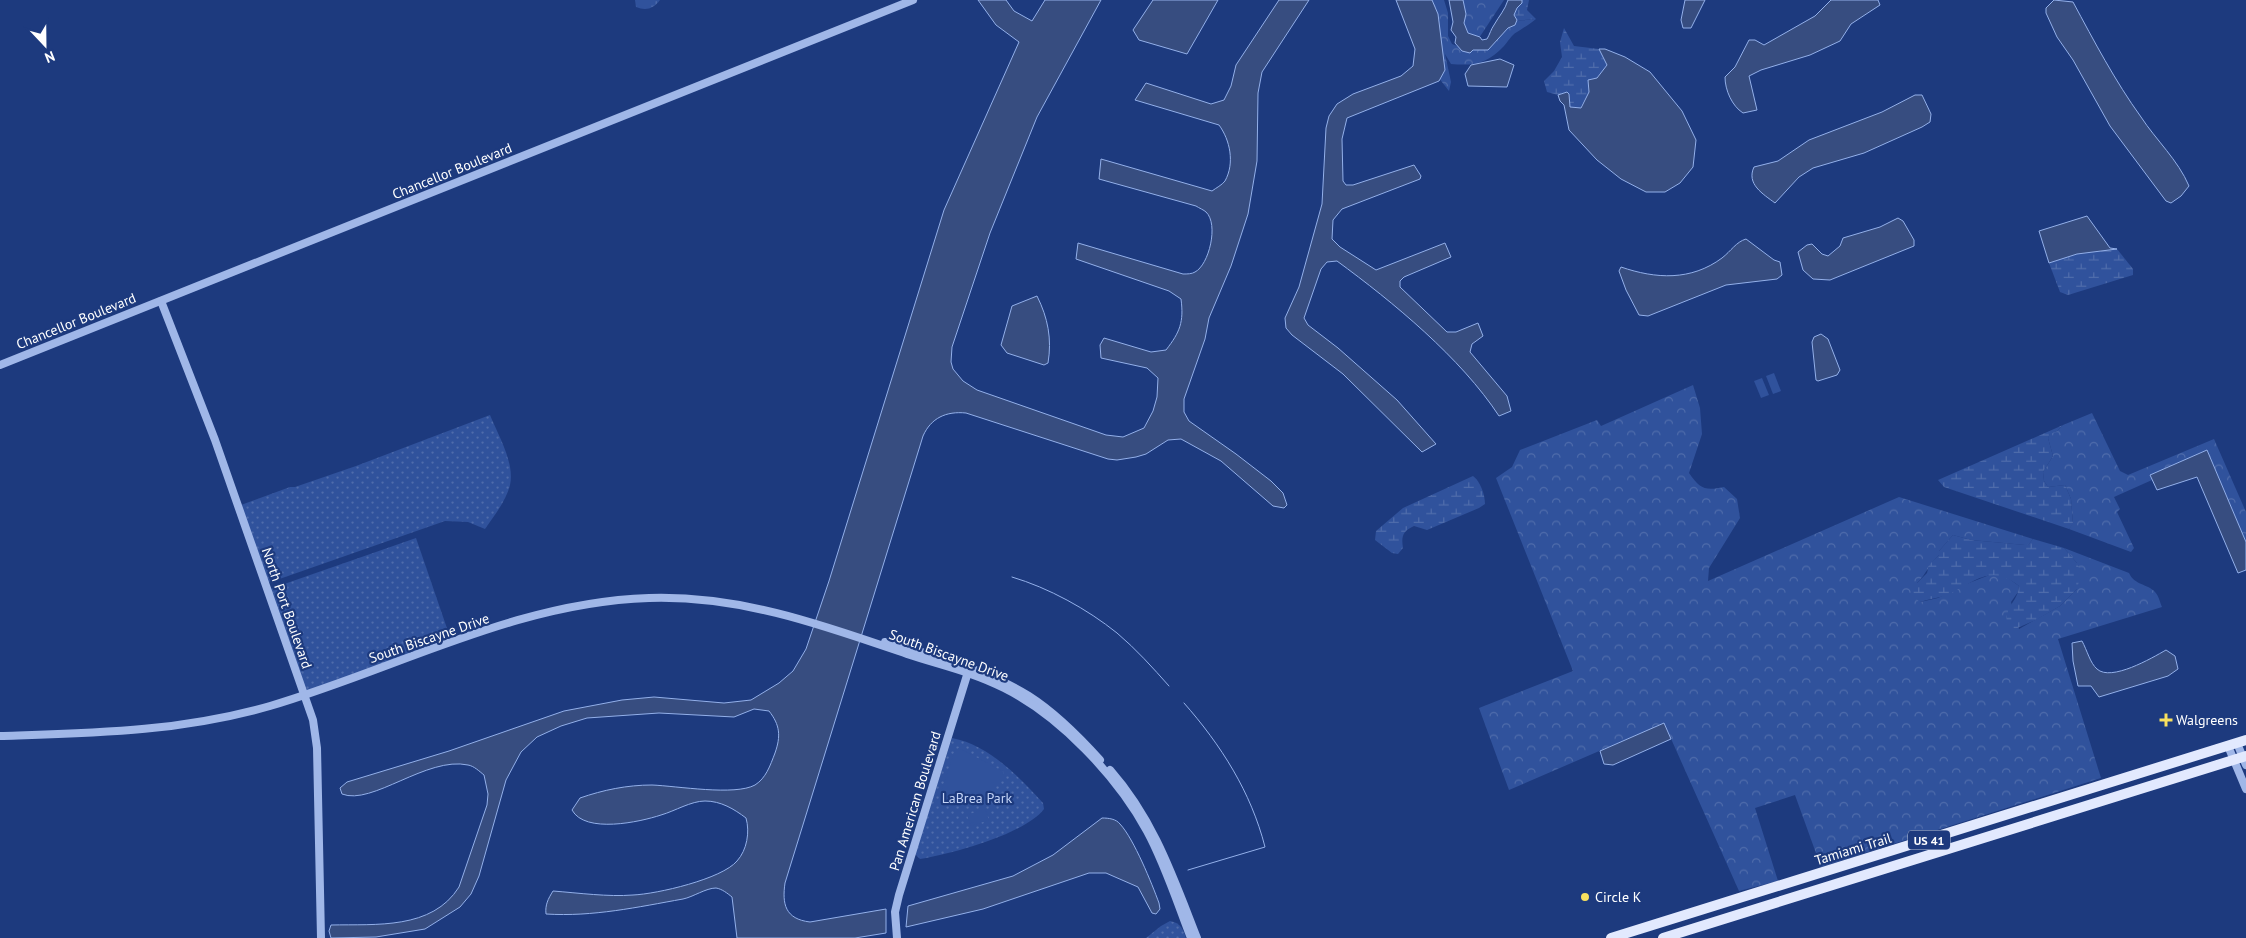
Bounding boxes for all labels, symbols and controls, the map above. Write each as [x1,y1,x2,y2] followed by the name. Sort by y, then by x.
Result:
[20,20,70,70] north arrow
[42,47,58,67] text: N
[389,139,515,203] street label: Chancellor Boulevard
[13,289,139,353] street label: Chancellor Boulevard
[258,545,316,671] street label: North Port Boulevard
[366,609,492,667] street label: South Biscayne Drive
[887,625,1011,685] street label: South Biscayne Drive
[2176,711,2238,729] place label: Walgreens
[2160,714,2172,726] marker: Walgreens
[885,729,945,873] street label: Pan American Boulevard
[942,789,1012,807] park label: LaBrea Park
[1812,829,1894,869] street label: Tamiami Trail
[1908,830,1950,850] road number: US 41
[1595,888,1642,906] place label: Circle K
[1579,891,1591,903] marker: Circle K

